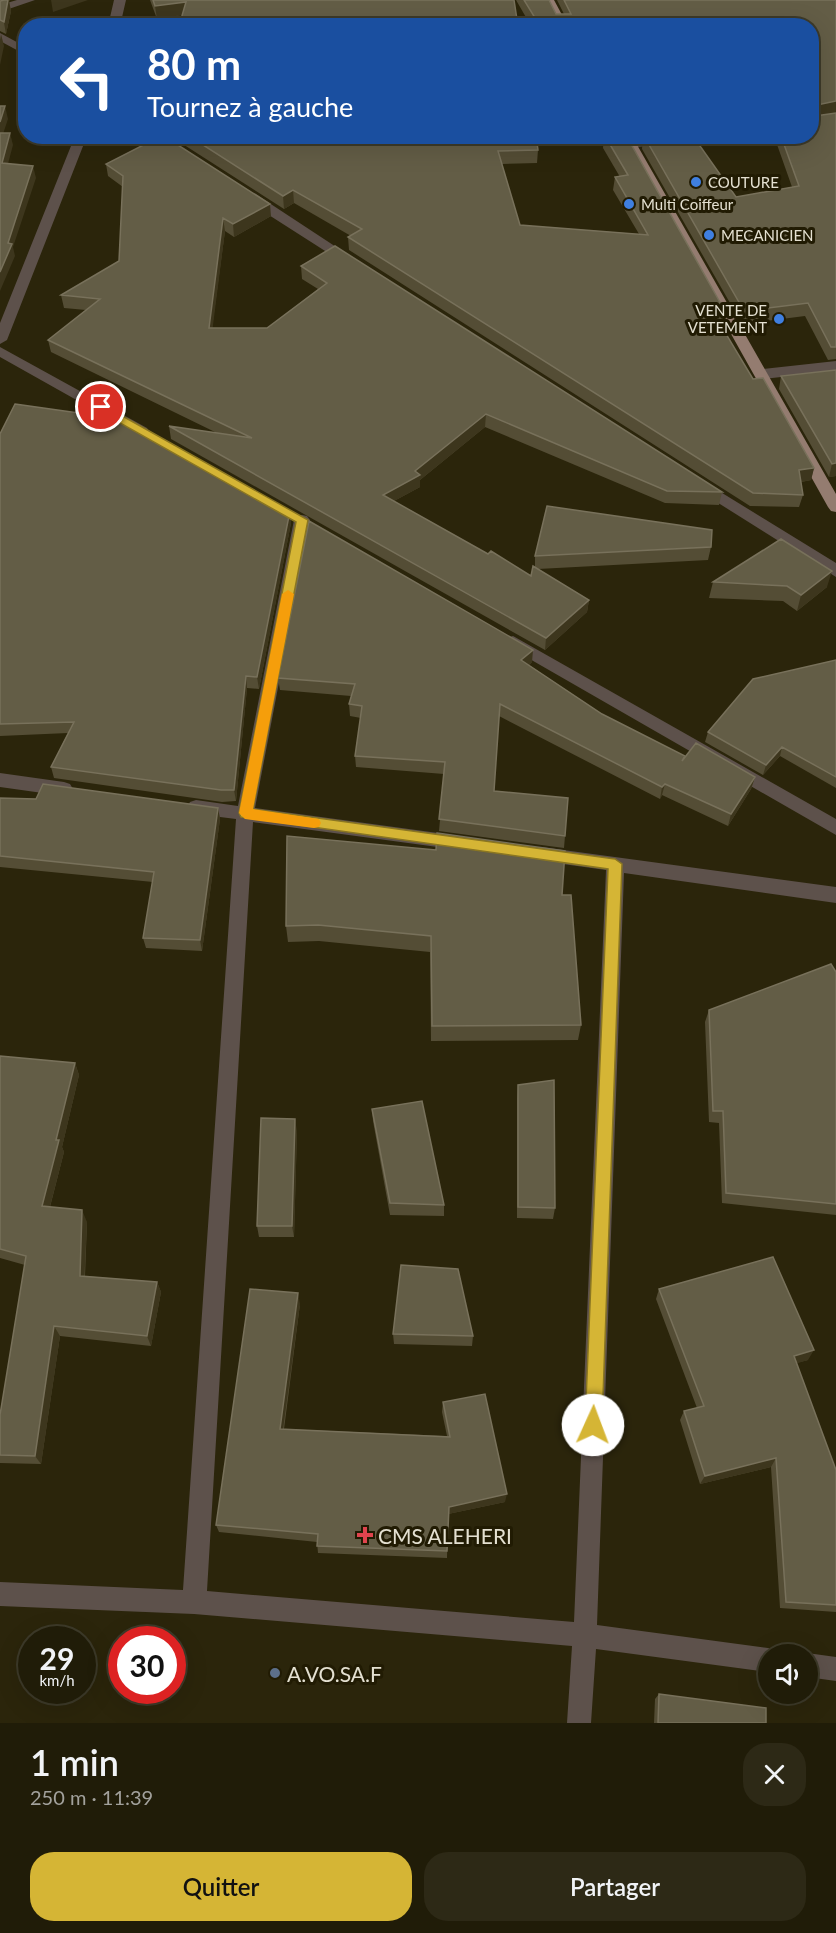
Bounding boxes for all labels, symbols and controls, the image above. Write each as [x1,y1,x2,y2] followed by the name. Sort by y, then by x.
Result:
[147,39,241,89] text: 80 m
[48,42,126,120] icon: left
[147,90,353,123] text: Tournez à gauche
[708,173,779,191] place label: COUTURE
[689,175,703,189] marker: COUTURE
[641,195,734,213] place label: Multi Coiffeur
[622,197,636,211] marker: Multi Coiffeur
[721,226,814,244] place label: MECANICIEN
[702,228,716,242] marker: MECANICIEN
[688,301,767,336] place label: VENTE DE VETEMENT
[772,312,786,326] marker: VENTE DE VETEMENT
[75,381,126,432] pin
[84,390,117,423] icon: arrive
[561,1393,625,1457] position arrow
[378,1523,512,1548] place label: CMS ALEHERI
[356,1526,374,1544] marker: CMS ALEHERI
[108,1626,186,1704] speed limit sign: 30
[40,1640,74,1676] text: 29
[758,1644,818,1704] map controls
[758,1644,818,1704] button: sound
[287,1661,382,1686] place label: A.VO.SA.F
[268,1666,282,1680] marker: A.VO.SA.F
[39,1671,75,1689] text: km/h
[30,1740,119,1784] text: 1 min
[743,1743,806,1806] button: close
[30,1785,153,1809] text: 250 m · 11:39
[30,1852,412,1921] button: Quitter
[424,1852,806,1921] button: Partager

